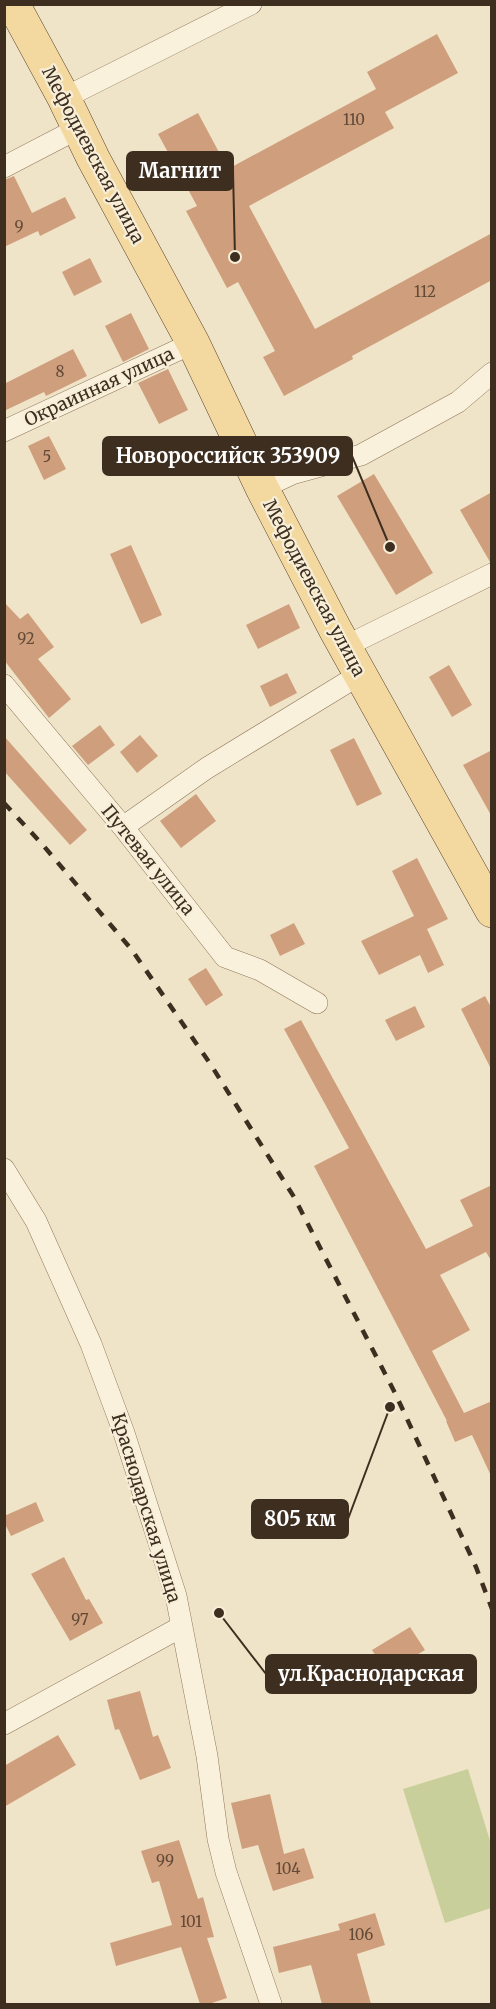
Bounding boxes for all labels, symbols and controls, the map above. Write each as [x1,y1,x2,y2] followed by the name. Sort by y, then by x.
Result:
[37,62,150,248] street label: Мефодиевская улица
[343,110,365,129] house number: 110
[127,152,233,190] callout: Магнит
[139,158,221,183] text: Магнит
[14,217,24,236] house number: 9
[414,282,436,301] house number: 112
[20,342,178,431] street label: Окраинная улица
[56,362,65,381] house number: 8
[103,437,352,475] callout: Новороссийск 353909
[116,443,340,468] text: Новороссийск 353909
[43,447,51,466] house number: 5
[258,495,371,681] street label: Мефодиевская улица
[17,629,35,648] house number: 92
[97,800,200,920] street label: Путевая улица
[107,1410,186,1606] street label: Краснодарская улица
[252,1500,348,1538] callout: 805 км
[264,1506,336,1531] text: 805 км
[71,1610,89,1629] house number: 97
[266,1655,476,1693] callout: ул.Краснодарская
[278,1661,464,1686] text: ул.Краснодарская
[156,1851,174,1870] house number: 99
[276,1859,300,1878] house number: 104
[180,1912,202,1931] house number: 101
[349,1925,373,1944] house number: 106

